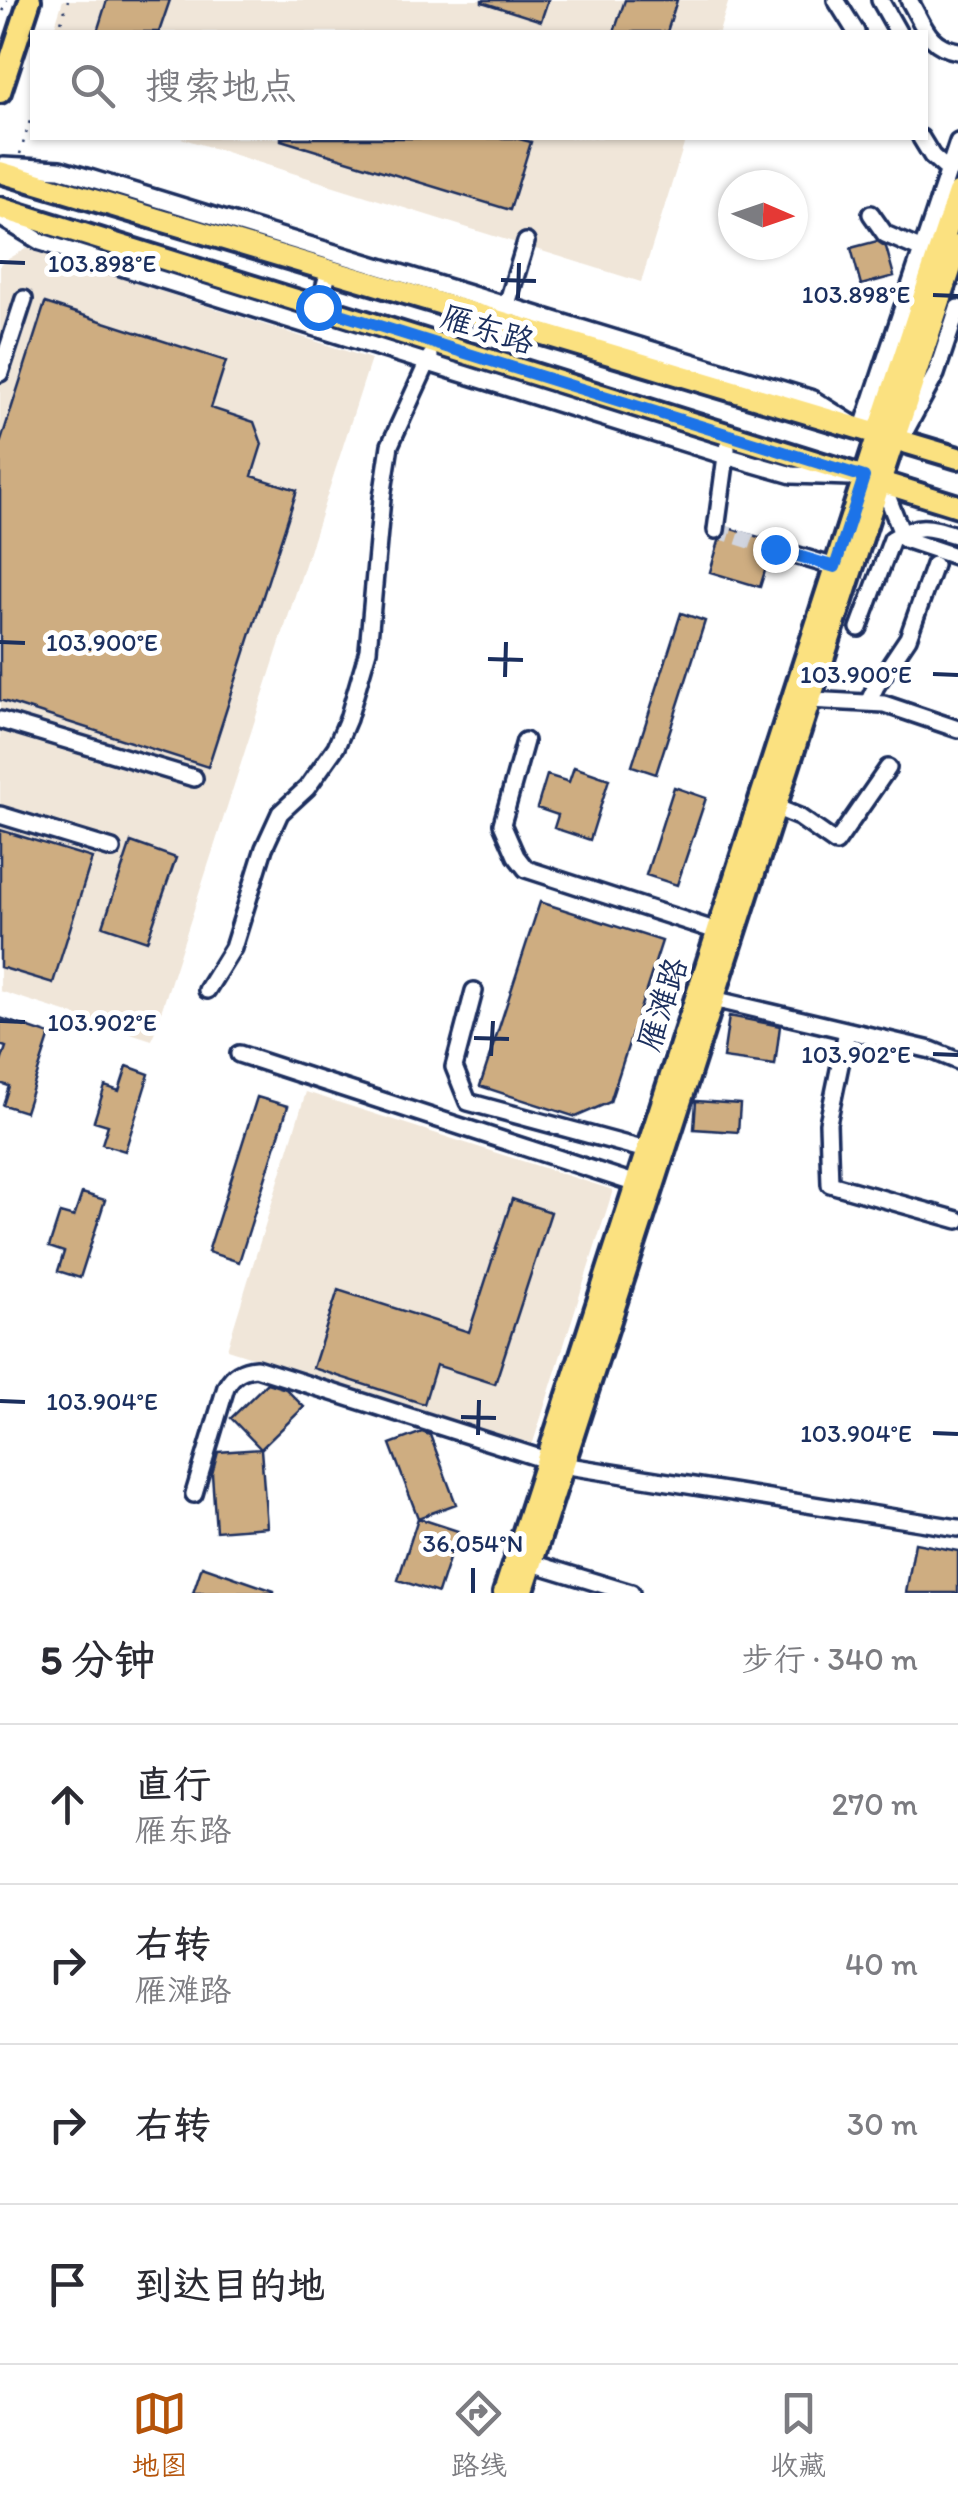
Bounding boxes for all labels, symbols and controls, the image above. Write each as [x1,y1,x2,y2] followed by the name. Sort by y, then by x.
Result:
[30,30,928,140] search box
[65,58,120,113] icon: search
[145,63,297,109] text: 搜索地点
[718,170,808,260] north arrow
[48,248,156,278] text: 103.898°E
[802,279,910,309] text: 103.898°E
[296,285,342,331] route start
[437,297,539,361] street label: 雁东路
[753,527,799,573] route end
[46,627,158,657] text: 103.900°E
[800,659,912,689] text: 103.900°E
[629,952,695,1056] street label: 雁滩路
[47,1007,157,1037] text: 103.902°E
[801,1039,911,1069] text: 103.902°E
[46,1386,158,1416] text: 103.904°E
[800,1418,912,1448] text: 103.904°E
[423,1528,523,1558] text: 36.054°N
[40,1634,156,1685] text: 5 分钟
[741,1640,918,1678] text: 步行 · 340 m
[135,1761,211,1807] text: 直行
[40,1777,95,1832] icon: ahead
[831,1785,918,1823] text: 270 m
[135,1811,231,1849] text: 雁东路
[135,1921,211,1967] text: 右转
[40,1937,95,1992] icon: right
[845,1945,918,1983] text: 40 m
[135,1971,231,2009] text: 雁滩路
[40,2097,95,2152] icon: right
[135,2102,211,2148] text: 右转
[847,2105,918,2143] text: 30 m
[40,2257,95,2312] icon: arrive
[135,2262,325,2308] text: 到达目的地
[132,2386,188,2483] tab: 地图
[451,2386,507,2483] tab: 路线
[770,2386,826,2483] tab: 收藏

